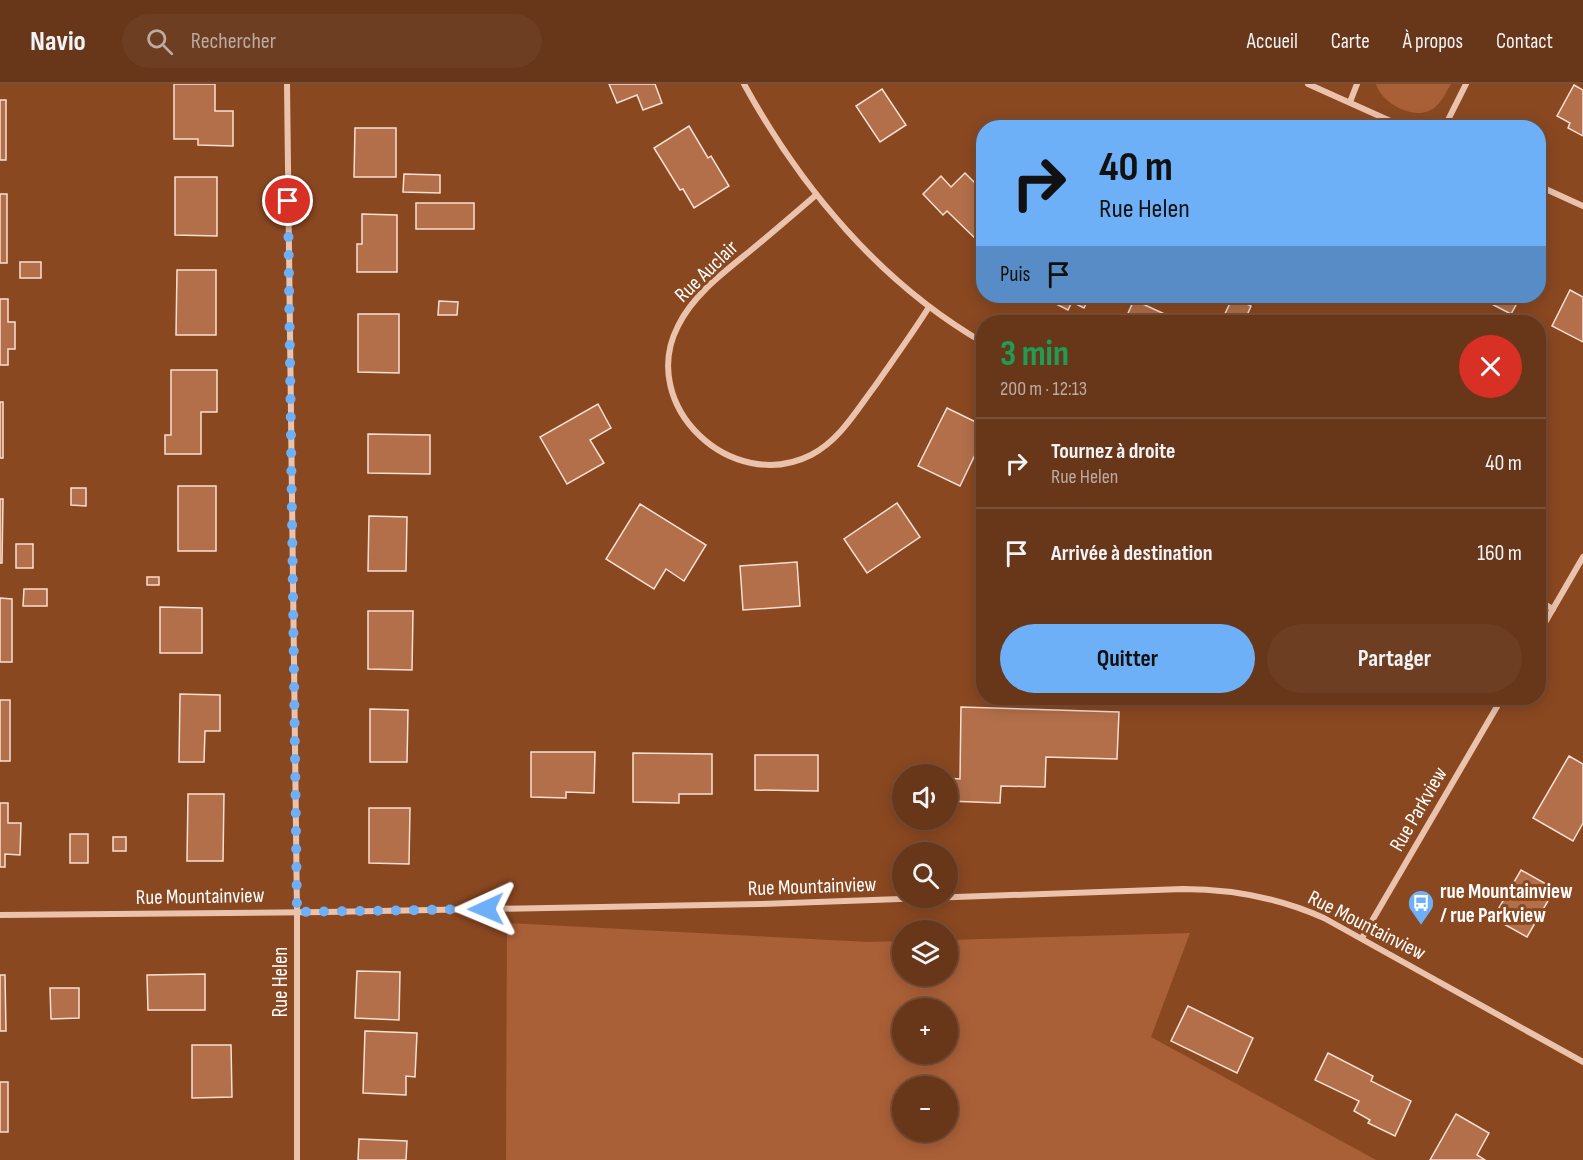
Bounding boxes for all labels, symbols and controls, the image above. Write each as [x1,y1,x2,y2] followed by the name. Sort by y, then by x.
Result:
[122,14,542,68] search box
[30,25,86,58] text: Navio
[143,25,176,58] icon: search
[191,28,276,55] text: Rechercher
[1247,29,1298,54] text: Accueil
[1331,29,1370,54] text: Carte
[1403,29,1463,54] text: À propos
[1496,29,1553,54] text: Contact
[1099,142,1173,193] text: 40 m
[1000,144,1078,222] icon: right
[262,175,313,226] pin
[271,184,304,217] icon: arrive
[1099,193,1190,225] text: Rue Helen
[669,235,743,308] street label: Rue Auclair
[1042,258,1075,291] icon: arrive
[1000,261,1030,288] text: Puis
[1000,333,1069,376] text: 3 min
[1459,335,1522,398] button: close
[1000,377,1087,401] text: 200 m · 12:13
[1051,438,1176,465] text: Tournez à droite
[1000,447,1033,480] icon: right
[1485,450,1522,477] text: 40 m
[1051,465,1118,489] text: Rue Helen
[1000,537,1033,570] icon: arrive
[1051,540,1213,567] text: Arrivée à destination
[1477,540,1522,567] text: 160 m
[1000,624,1255,693] button: Quitter
[1267,624,1522,693] button: Partager
[1384,762,1453,856] street label: Rue Parkview
[892,764,958,1142] map controls
[892,764,958,830] button: sound
[892,842,958,908] button: search
[747,872,877,901] street label: Rue Mountainview
[454,877,518,941] position arrow
[1440,879,1573,928] place label: rue Mountainview / rue Parkview
[135,883,265,910] street label: Rue Mountainview
[1304,885,1430,966] street label: Rue Mountainview
[1406,888,1436,926] bus stop icon: rue Mountainview / rue Parkview
[892,920,958,986] button: layers
[268,947,293,1017] street label: Rue Helen
[892,998,958,1064] button: +
[892,1076,958,1142] button: −

